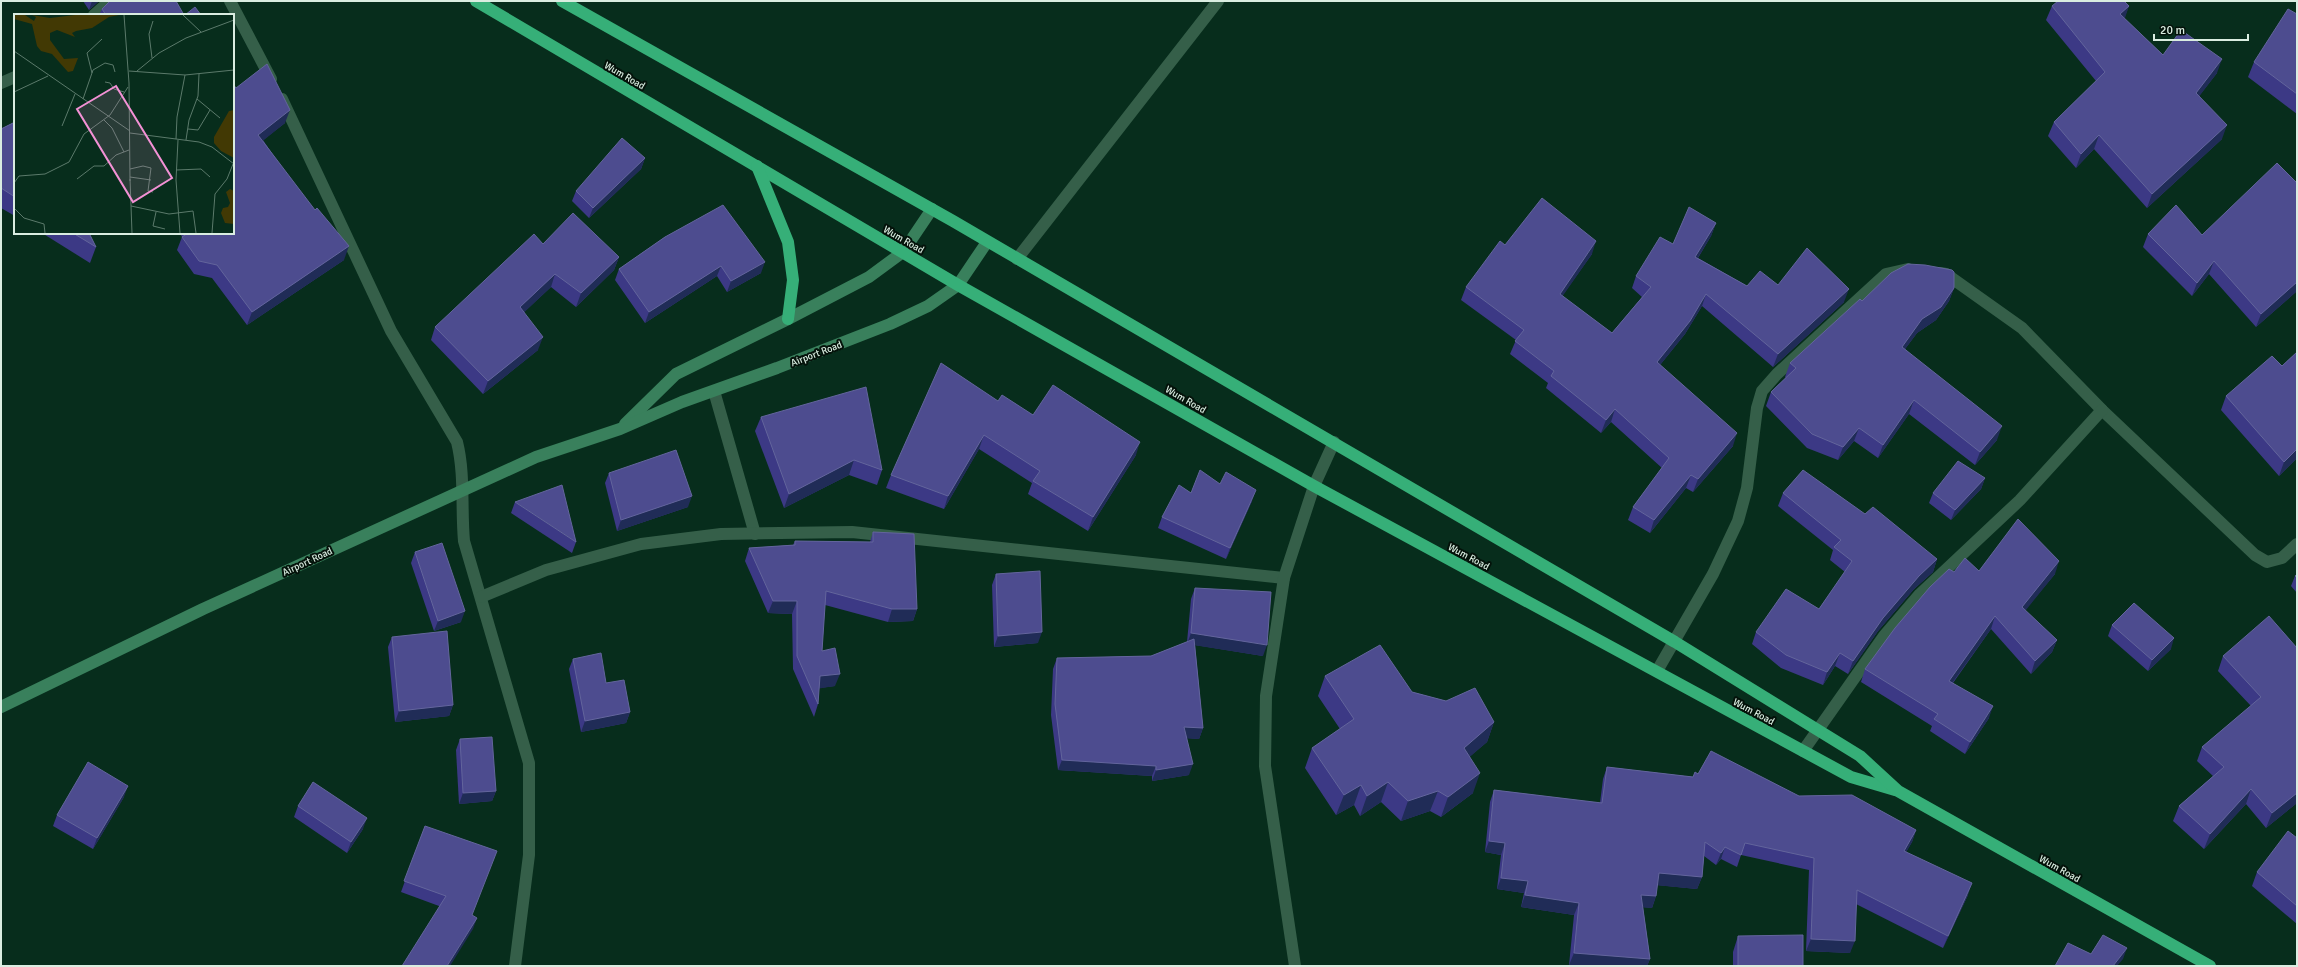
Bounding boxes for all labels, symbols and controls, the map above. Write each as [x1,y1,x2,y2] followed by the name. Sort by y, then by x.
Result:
[14,14,234,234] inset map
[2154,16,2248,42] scale bar
[2160,23,2185,38] text: 20 m
[602,59,647,92] street label: Wum Road
[881,223,926,256] street label: Wum Road
[789,339,844,369] street label: Airport Road
[1163,383,1208,416] street label: Wum Road
[1446,541,1491,573] street label: Wum Road
[280,545,334,579] street label: Airport Road
[1731,696,1776,728] street label: Wum Road
[2037,853,2082,885] street label: Wum Road

